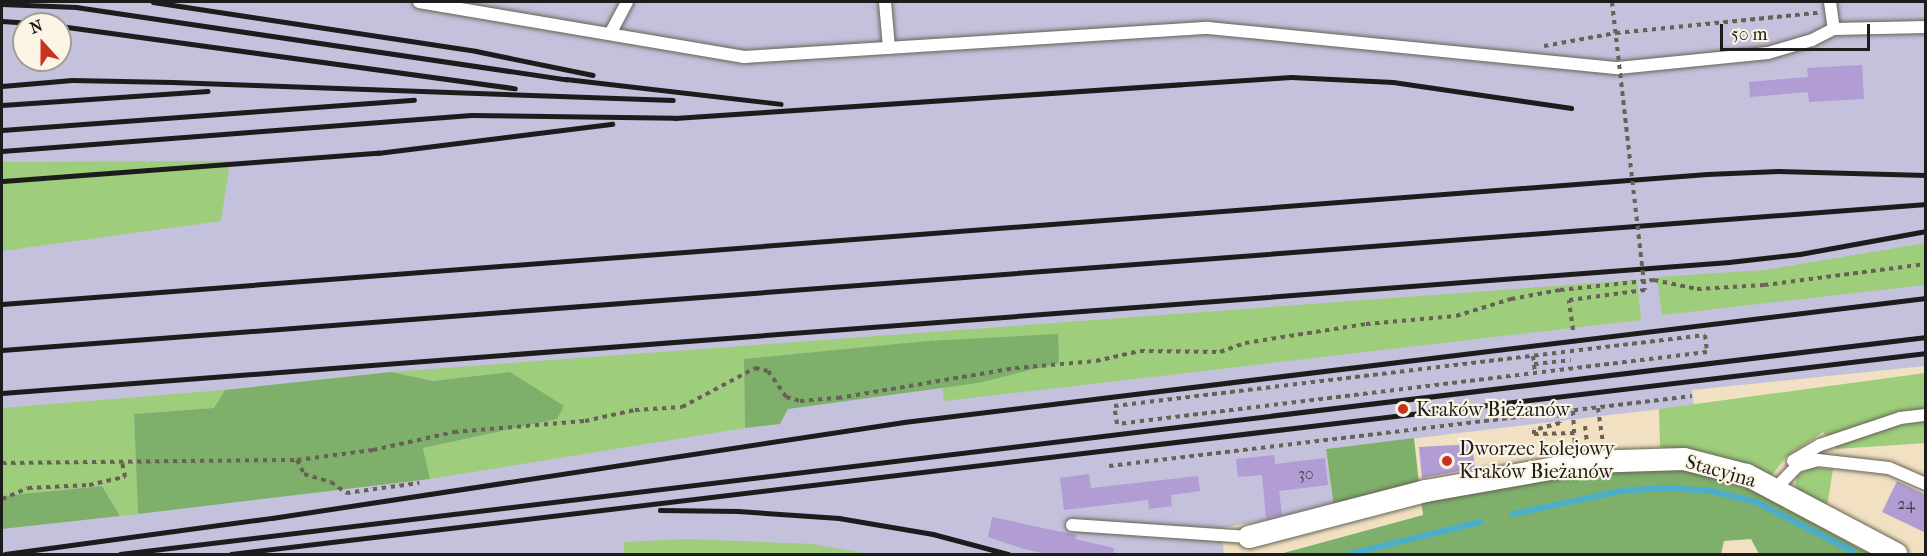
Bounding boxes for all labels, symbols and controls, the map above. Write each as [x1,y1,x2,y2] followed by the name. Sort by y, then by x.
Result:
[12,12,72,72] north arrow
[1723,12,1873,50] scale bar
[27,16,45,38] text: N
[1731,24,1767,45] text: 50 m
[1416,397,1570,421] place label: Kraków Bieżanów
[1394,400,1412,418] marker: Kraków Bieżanów
[1459,437,1615,484] place label: Dworzec kolejowy Kraków Bieżanów
[1683,450,1759,492] street label: Stacyjna
[1440,454,1454,468] marker: Dworzec kolejowy Kraków Bieżanów
[1298,464,1314,484] house number: 30
[1897,494,1915,514] house number: 24

